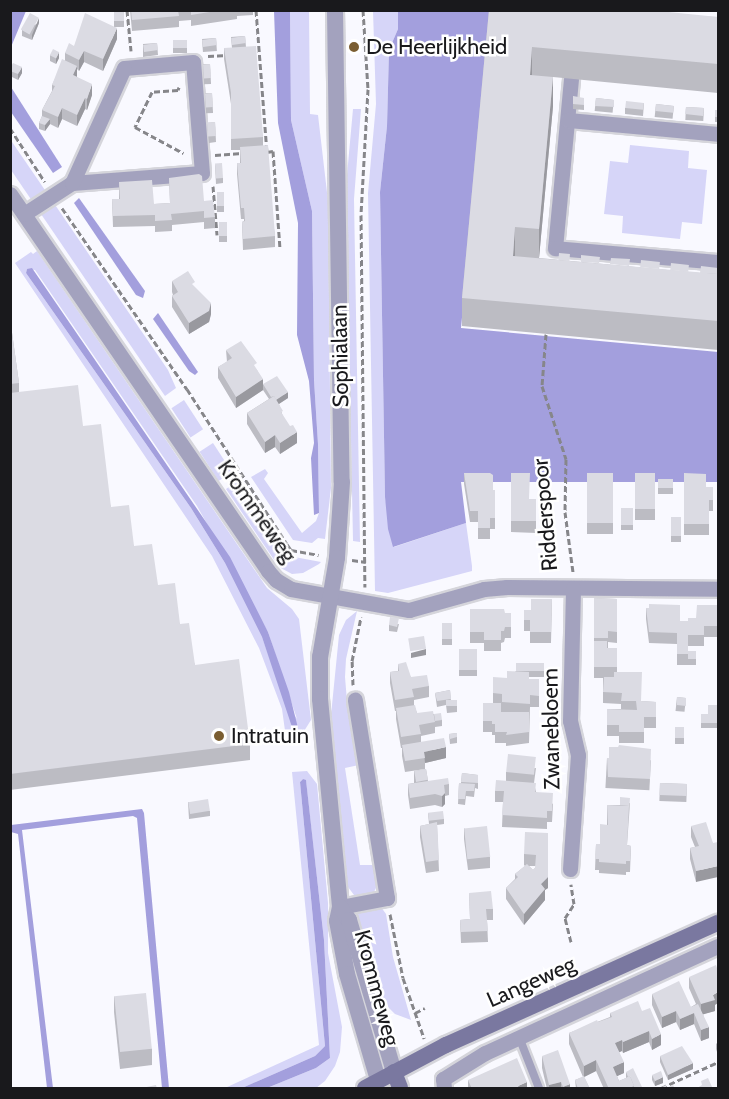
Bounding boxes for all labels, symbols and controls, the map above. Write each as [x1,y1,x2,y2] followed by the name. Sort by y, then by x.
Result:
[366,34,507,60] place label: De Heerlijkheid
[347,40,361,54] marker: De Heerlijkheid
[326,304,354,408] street label: Sophialaan
[212,455,302,567] street label: Krommeweg
[527,458,563,572] street label: Ridderspoor
[537,668,565,790] street label: Zwanebloem
[231,723,309,749] place label: Intratuin
[212,729,226,743] marker: Intratuin
[349,927,405,1049] street label: Krommeweg
[483,951,579,1013] street label: Langeweg

